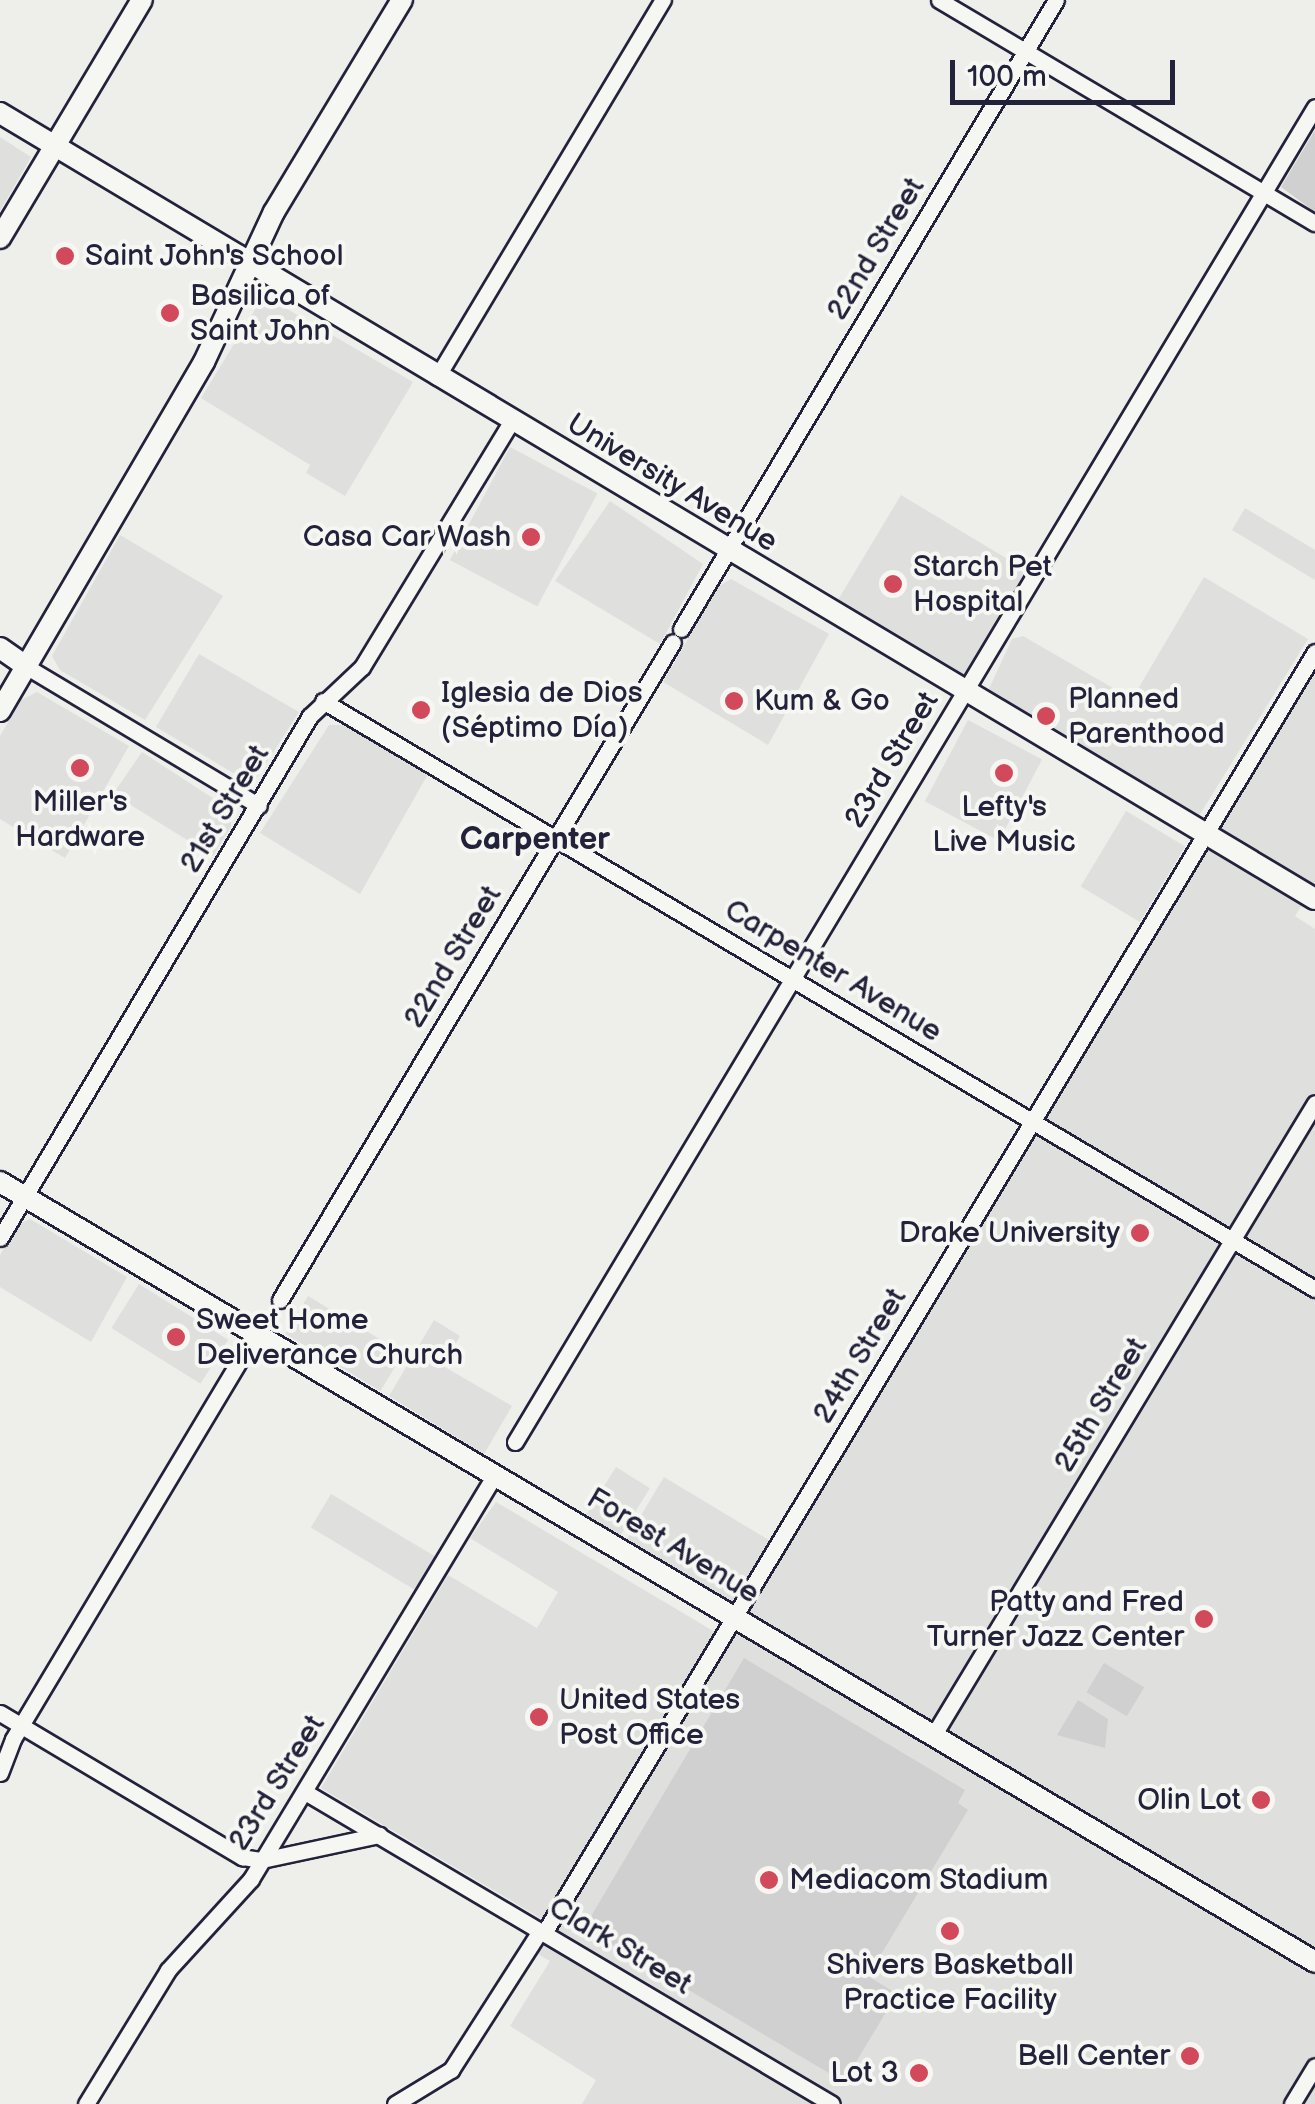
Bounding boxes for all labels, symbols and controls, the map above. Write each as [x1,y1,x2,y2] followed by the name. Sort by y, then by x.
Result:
[955,40,1180,102] scale bar
[967,59,1047,95] text: 100 m
[819,171,933,327] street label: 22nd Street
[85,238,346,274] place label: Saint John's School
[54,245,76,267] marker: Saint John's School
[190,278,332,348] place label: Basilica of Saint John
[159,302,181,324] marker: Basilica of Saint John
[559,406,785,560] street label: University Avenue
[301,519,511,555] place label: Casa Car Wash
[520,526,542,548] marker: Casa Car Wash
[913,549,1052,620] place label: Starch Pet Hospital
[882,573,904,595] marker: Starch Pet Hospital
[441,675,643,746] place label: Iglesia de Dios (Séptimo Día)
[1068,681,1225,752] place label: Planned Parenthood
[754,683,890,719] place label: Kum & Go
[837,685,947,835] street label: 23rd Street
[723,690,745,712] marker: Kum & Go
[410,699,432,721] marker: Iglesia de Dios (Séptimo Día)
[1033,703,1059,729] marker: Planned Parenthood
[173,738,277,880] street label: 21st Street
[69,757,91,779] marker: Miller's Hardware
[993,762,1015,784] marker: Lefty's Live Music
[15,784,145,854] place label: Miller's Hardware
[932,789,1076,860] place label: Lefty's Live Music
[460,821,610,859] district label: Carpenter
[396,879,510,1035] street label: 22nd Street
[718,892,948,1050] street label: Carpenter Avenue
[899,1215,1120,1251] place label: Drake University
[1129,1222,1151,1244] marker: Drake University
[805,1282,915,1430] street label: 24th Street
[196,1302,463,1372] place label: Sweet Home Deliverance Church
[165,1326,187,1348] marker: Sweet Home Deliverance Church
[1047,1331,1155,1479] street label: 25th Street
[580,1480,766,1612] street label: Forest Avenue
[925,1584,1184,1654] place label: Patty and Fred Turner Jazz Center
[1193,1608,1215,1630] marker: Patty and Fred Turner Jazz Center
[559,1682,741,1752] place label: United States Post Office
[528,1706,550,1728] marker: United States Post Office
[221,1708,333,1858] street label: 23rd Street
[1137,1782,1241,1818] place label: Olin Lot
[1250,1789,1272,1811] marker: Olin Lot
[789,1862,1049,1898] place label: Mediacom Stadium
[758,1869,780,1891] marker: Mediacom Stadium
[542,1889,698,2003] street label: Clark Street
[939,1920,961,1942] marker: Shivers Basketball Practice Facility
[826,1947,1074,2018] place label: Shivers Basketball Practice Facility
[1017,2038,1170,2074] place label: Bell Center
[1179,2045,1201,2067] marker: Bell Center
[830,2055,899,2091] place label: Lot 3
[908,2062,930,2084] marker: Lot 3

